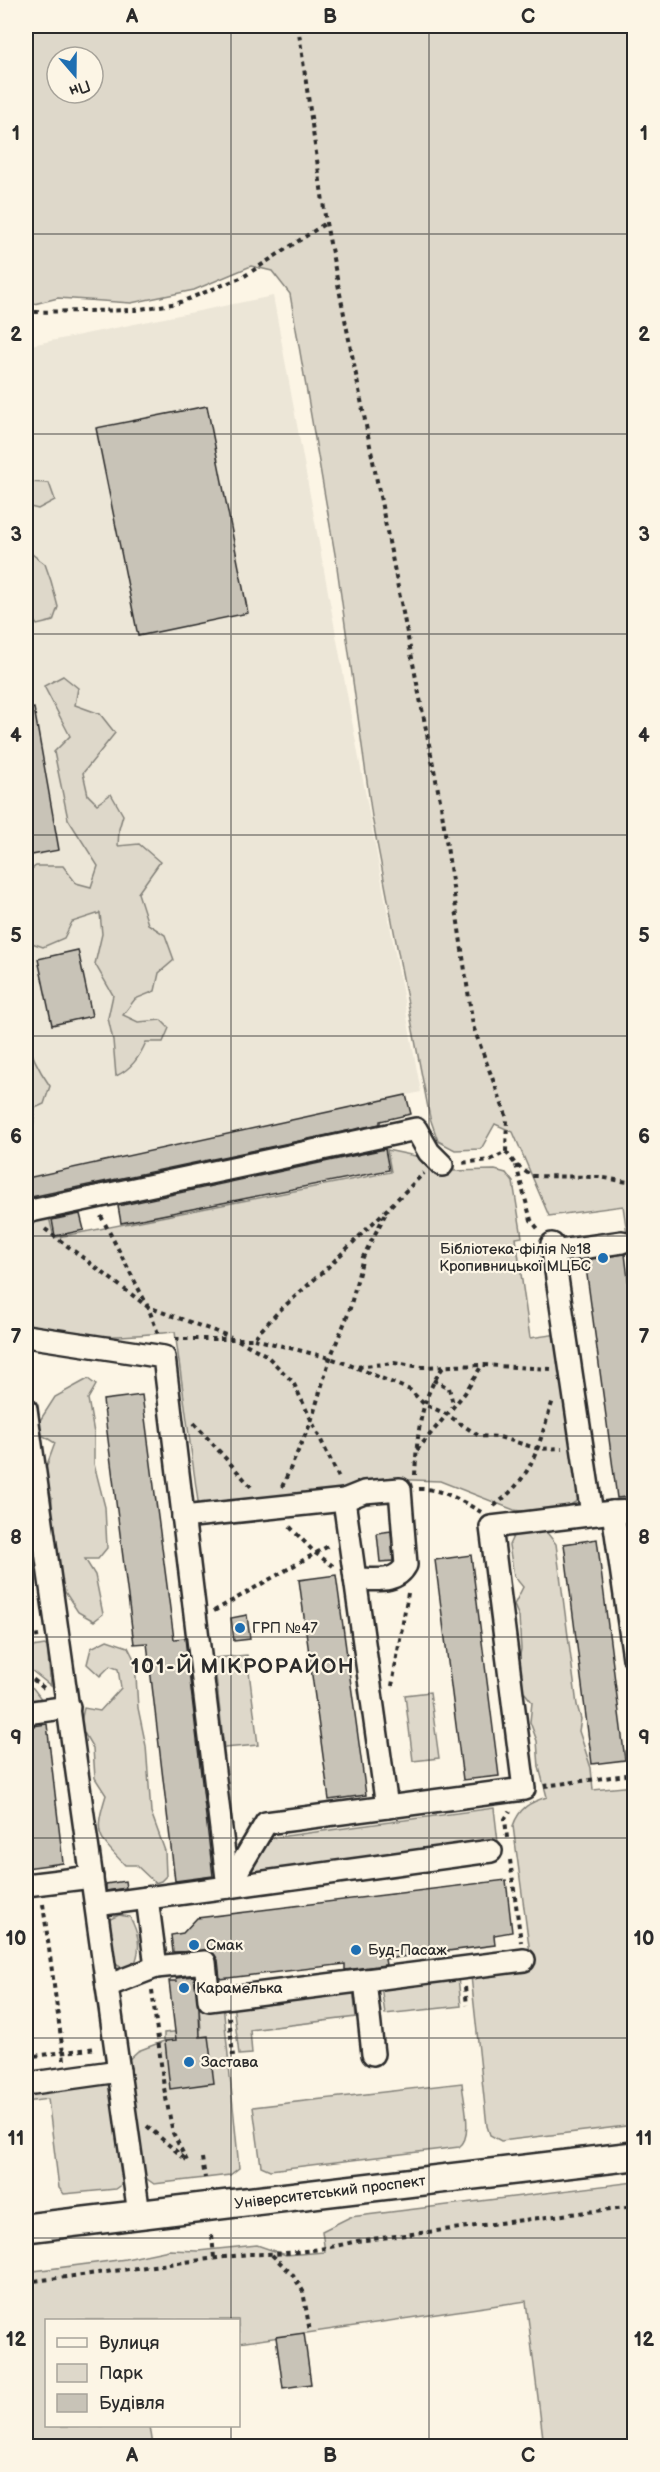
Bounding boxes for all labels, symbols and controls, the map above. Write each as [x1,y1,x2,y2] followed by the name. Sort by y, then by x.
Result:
[125,5,139,29] text: A
[323,5,337,29] text: B
[521,5,535,29] text: C
[45,45,105,105] north arrow
[66,75,93,100] text: Пн
[12,122,20,146] text: 1
[640,122,648,146] text: 1
[10,323,22,347] text: 2
[638,323,650,347] text: 2
[10,523,22,547] text: 3
[638,523,650,547] text: 3
[10,724,22,748] text: 4
[638,724,650,748] text: 4
[10,924,22,948] text: 5
[638,924,650,948] text: 5
[10,1125,22,1149] text: 6
[638,1125,650,1149] text: 6
[439,1240,591,1276] place label: Бібліотека-філія №18 Кропивницької МЦБС
[596,1251,610,1265] marker: Бібліотека-філія №18 Кропивницької МЦБС
[10,1325,22,1349] text: 7
[638,1325,650,1349] text: 7
[10,1526,22,1550] text: 8
[638,1526,650,1550] text: 8
[252,1619,318,1638] place label: ГРП №47
[233,1621,247,1635] marker: ГРП №47
[131,1653,355,1679] district label: 101-Й МІКРОРАЙОН
[10,1726,22,1750] text: 9
[638,1726,650,1750] text: 9
[6,1927,26,1951] text: 10
[634,1927,654,1951] text: 10
[206,1936,243,1955] place label: Смак
[187,1938,201,1952] marker: Смак
[368,1941,447,1960] place label: Буд-Пасаж
[349,1943,363,1957] marker: Буд-Пасаж
[196,1979,283,1998] place label: Карамелька
[177,1981,191,1995] marker: Карамелька
[201,2053,258,2072] place label: Застава
[182,2055,196,2069] marker: Застава
[8,2127,24,2151] text: 11
[636,2127,652,2151] text: 11
[233,2171,427,2214] street label: Університетський проспект
[45,2319,240,2427] legend
[6,2328,26,2352] text: 12
[634,2328,654,2352] text: 12
[99,2333,160,2354] text: Вулиця
[99,2363,143,2384] text: Парк
[99,2393,165,2414] text: Будівля
[125,2444,139,2468] text: A
[323,2444,337,2468] text: B
[521,2444,535,2468] text: C

